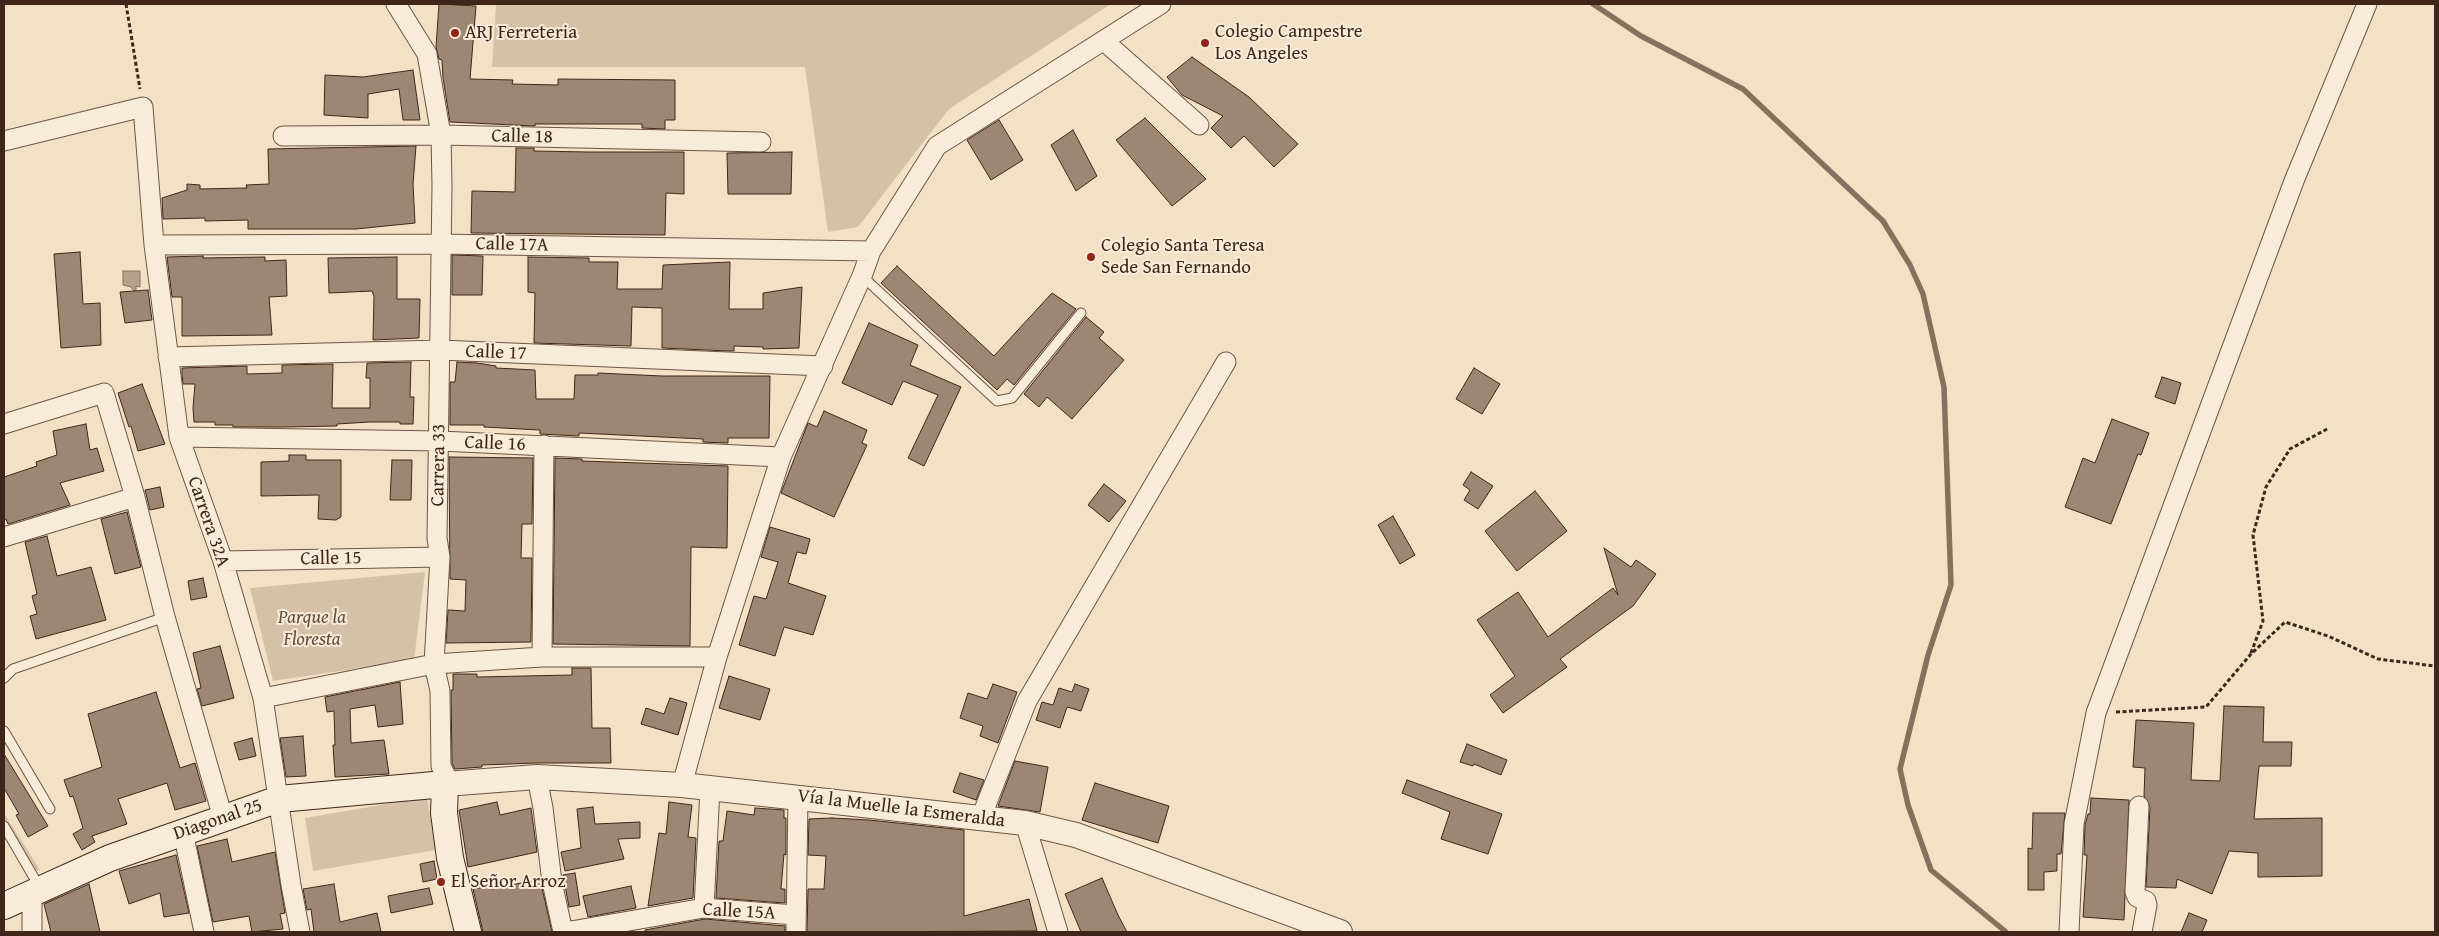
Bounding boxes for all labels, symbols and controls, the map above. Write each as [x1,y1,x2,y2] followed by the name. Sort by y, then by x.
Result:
[1215,21,1363,65] place label: Colegio Campestre Los Angeles
[465,22,577,44] place label: ARJ Ferreteria
[449,27,461,39] marker: ARJ Ferreteria
[1199,37,1211,49] marker: Colegio Campestre Los Angeles
[491,125,553,149] street label: Calle 18
[475,233,549,257] street label: Calle 17A
[1101,235,1265,279] place label: Colegio Santa Teresa Sede San Fernando
[1085,251,1097,263] marker: Colegio Santa Teresa Sede San Fernando
[465,341,527,365] street label: Calle 17
[427,423,451,507] street label: Carrera 33
[464,432,526,456] street label: Calle 16
[182,474,234,570] street label: Carrera 32A
[300,547,362,571] street label: Calle 15
[278,607,346,651] park label: Parque la Floresta
[796,785,1006,833] street label: Vía la Muelle la Esmeralda
[171,794,265,846] street label: Diagonal 25
[451,871,566,893] place label: El Señor Arroz
[435,876,447,888] marker: El Señor Arroz
[702,899,776,925] street label: Calle 15A

